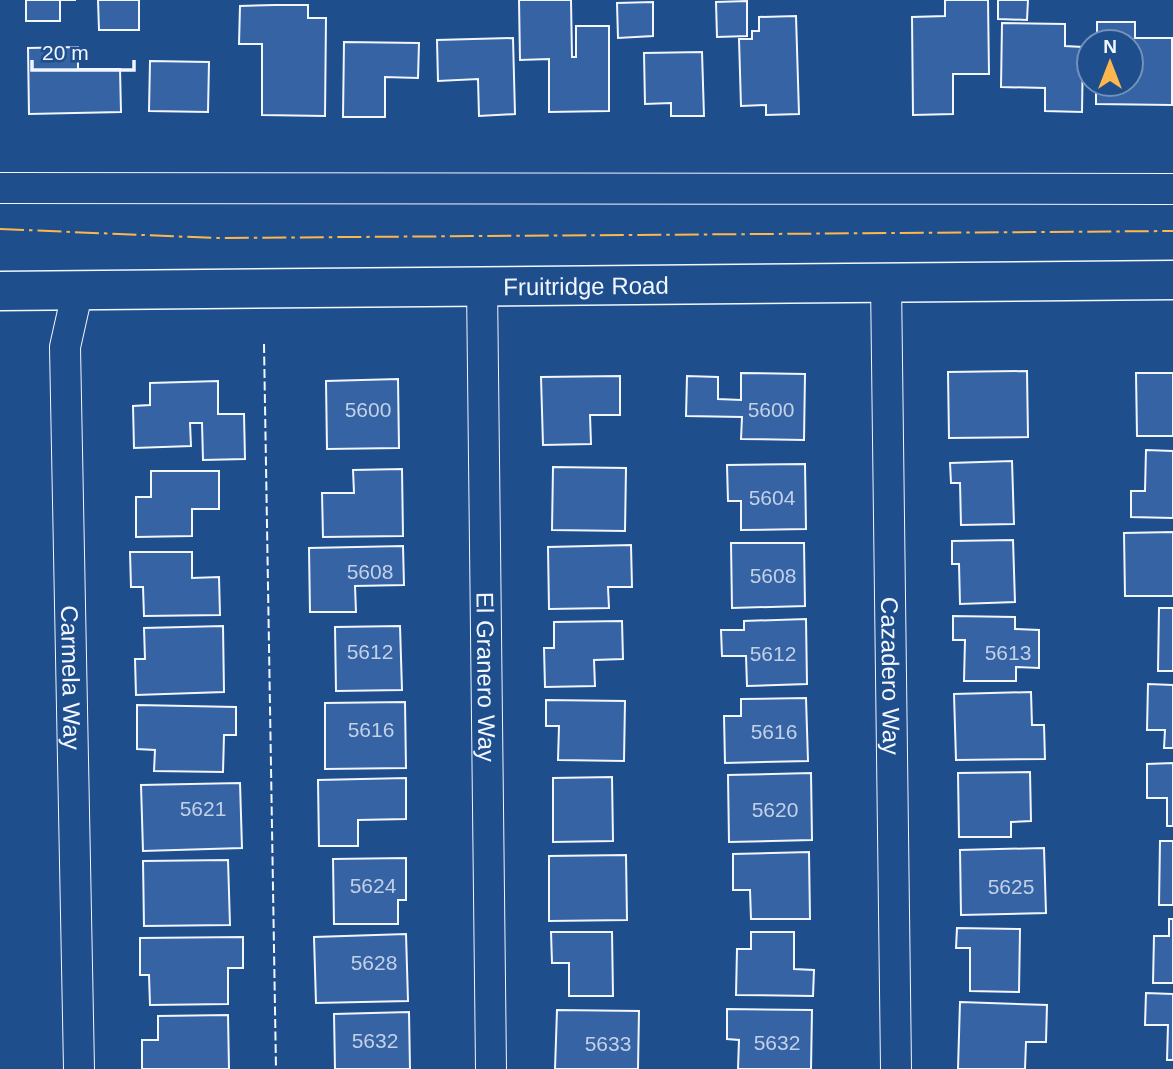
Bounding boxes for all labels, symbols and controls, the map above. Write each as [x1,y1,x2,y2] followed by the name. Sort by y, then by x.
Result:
[32,28,133,72] scale bar
[1075,28,1145,98] north arrow
[1103,36,1117,57] text: N
[42,41,89,64] text: 20 m
[503,271,669,300] street label: Fruitridge Road
[345,398,391,421] house number: 5600
[748,398,794,421] house number: 5600
[749,486,796,509] house number: 5604
[347,560,393,583] house number: 5608
[750,564,796,587] house number: 5608
[472,592,501,762] street label: El Granero Way
[877,597,906,755] street label: Cazadero Way
[57,605,86,750] street label: Carmela Way
[347,640,393,663] house number: 5612
[985,641,1031,664] house number: 5613
[750,642,796,665] house number: 5612
[348,718,394,741] house number: 5616
[751,720,797,743] house number: 5616
[180,797,226,820] house number: 5621
[752,798,798,821] house number: 5620
[350,874,397,897] house number: 5624
[988,875,1034,898] house number: 5625
[351,951,397,974] house number: 5628
[352,1029,398,1052] house number: 5632
[754,1031,800,1054] house number: 5632
[585,1032,631,1055] house number: 5633

